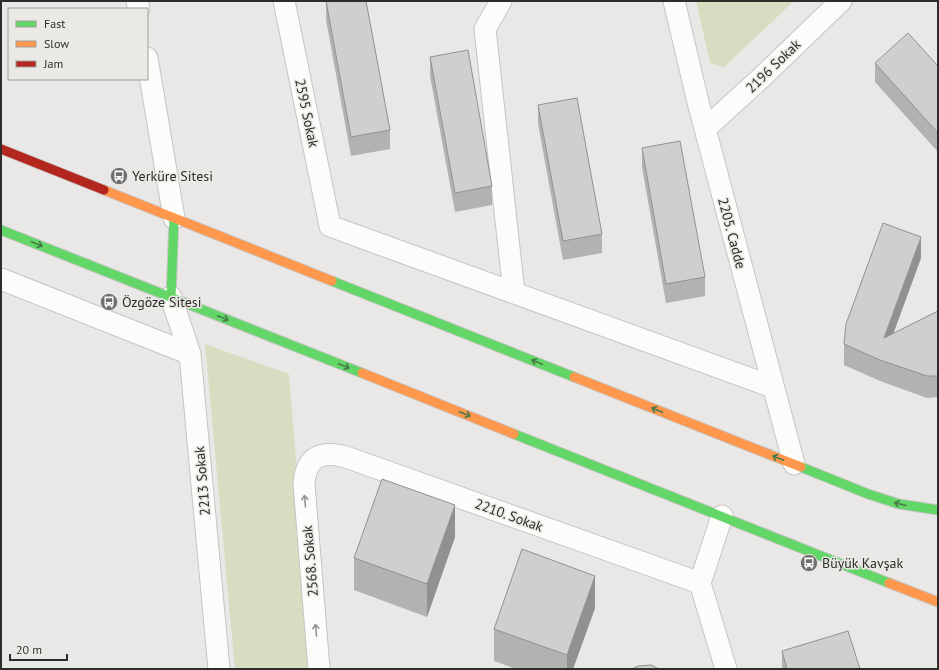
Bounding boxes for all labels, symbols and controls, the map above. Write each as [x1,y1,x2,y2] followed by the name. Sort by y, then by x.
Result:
[8,8,148,80] legend
[44,16,65,31] text: Fast
[742,35,804,97] street label: 2196 Sokak
[44,36,69,51] text: Slow
[43,56,63,71] text: Jam
[291,77,323,149] street label: 2595 Sokak
[109,166,129,186] bus stop icon: Yerküre Sitesi
[132,167,213,185] place label: Yerküre Sitesi
[714,195,750,271] street label: 2205. Cadde
[31,240,43,248] one-way arrow
[99,292,119,312] bus stop icon: Özgöze Sitesi
[122,293,202,311] place label: Özgöze Sitesi
[217,314,229,322] one-way arrow
[531,357,543,365] one-way arrow
[338,362,350,370] one-way arrow
[652,405,664,413] one-way arrow
[458,410,470,418] one-way arrow
[190,445,214,516] street label: 2213 Sokak
[773,453,785,461] one-way arrow
[472,494,546,536] street label: 2210. Sokak
[301,495,309,508] one-way arrow
[893,500,906,507] one-way arrow
[298,524,322,597] street label: 2568. Sokak
[799,553,819,573] bus stop icon: Büyük Kavşak
[822,554,903,572] place label: Büyük Kavşak
[313,624,320,637] one-way arrow
[10,636,67,662] scale bar
[16,642,42,657] text: 20 m

